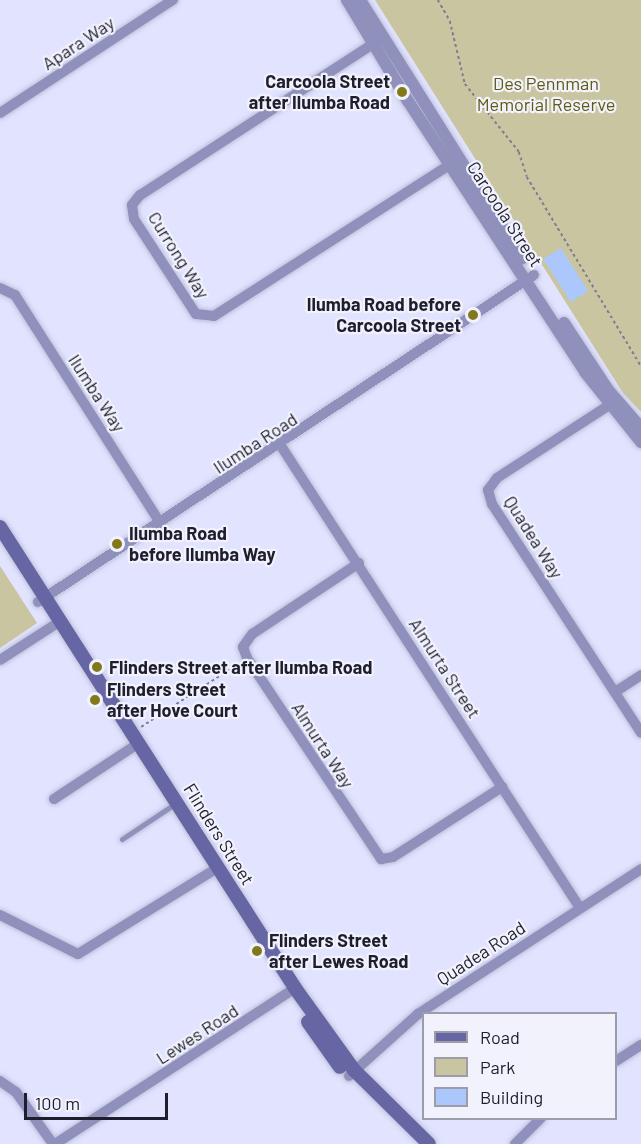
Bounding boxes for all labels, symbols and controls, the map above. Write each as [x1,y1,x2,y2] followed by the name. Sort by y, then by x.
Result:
[38,12,118,74] street label: Apara Way
[249,71,390,113] place label: Carcoola Street after Ilumba Road
[477,73,615,116] park label: Des Pennman Memorial Reserve
[395,85,409,99] marker: Carcoola Street after Ilumba Road
[463,157,547,271] street label: Carcoola Street
[144,207,214,303] street label: Currong Way
[307,294,461,336] place label: Ilumba Road before Carcoola Street
[466,308,480,322] marker: Ilumba Road before Carcoola Street
[64,350,130,436] street label: Ilumba Way
[209,408,301,478] street label: Ilumba Road
[500,492,568,582] street label: Quadea Way
[129,523,276,566] place label: Ilumba Road before Ilumba Way
[110,537,124,551] marker: Ilumba Road before Ilumba Way
[405,614,485,722] street label: Almurta Street
[109,656,373,678] place label: Flinders Street after Ilumba Road
[90,660,104,674] marker: Flinders Street after Ilumba Road
[107,679,238,722] place label: Flinders Street after Hove Court
[88,693,102,707] marker: Flinders Street after Hove Court
[287,698,359,792] street label: Almurta Way
[179,779,259,889] street label: Flinders Street
[433,916,529,990] street label: Quadea Road
[269,930,408,972] place label: Flinders Street after Lewes Road
[250,944,264,958] marker: Flinders Street after Lewes Road
[152,999,242,1069] street label: Lewes Road
[422,1012,617,1120] legend
[480,1026,520,1048] text: Road
[480,1056,515,1078] text: Park
[27,1081,171,1119] scale bar
[480,1086,543,1108] text: Building
[35,1092,80,1114] text: 100 m

